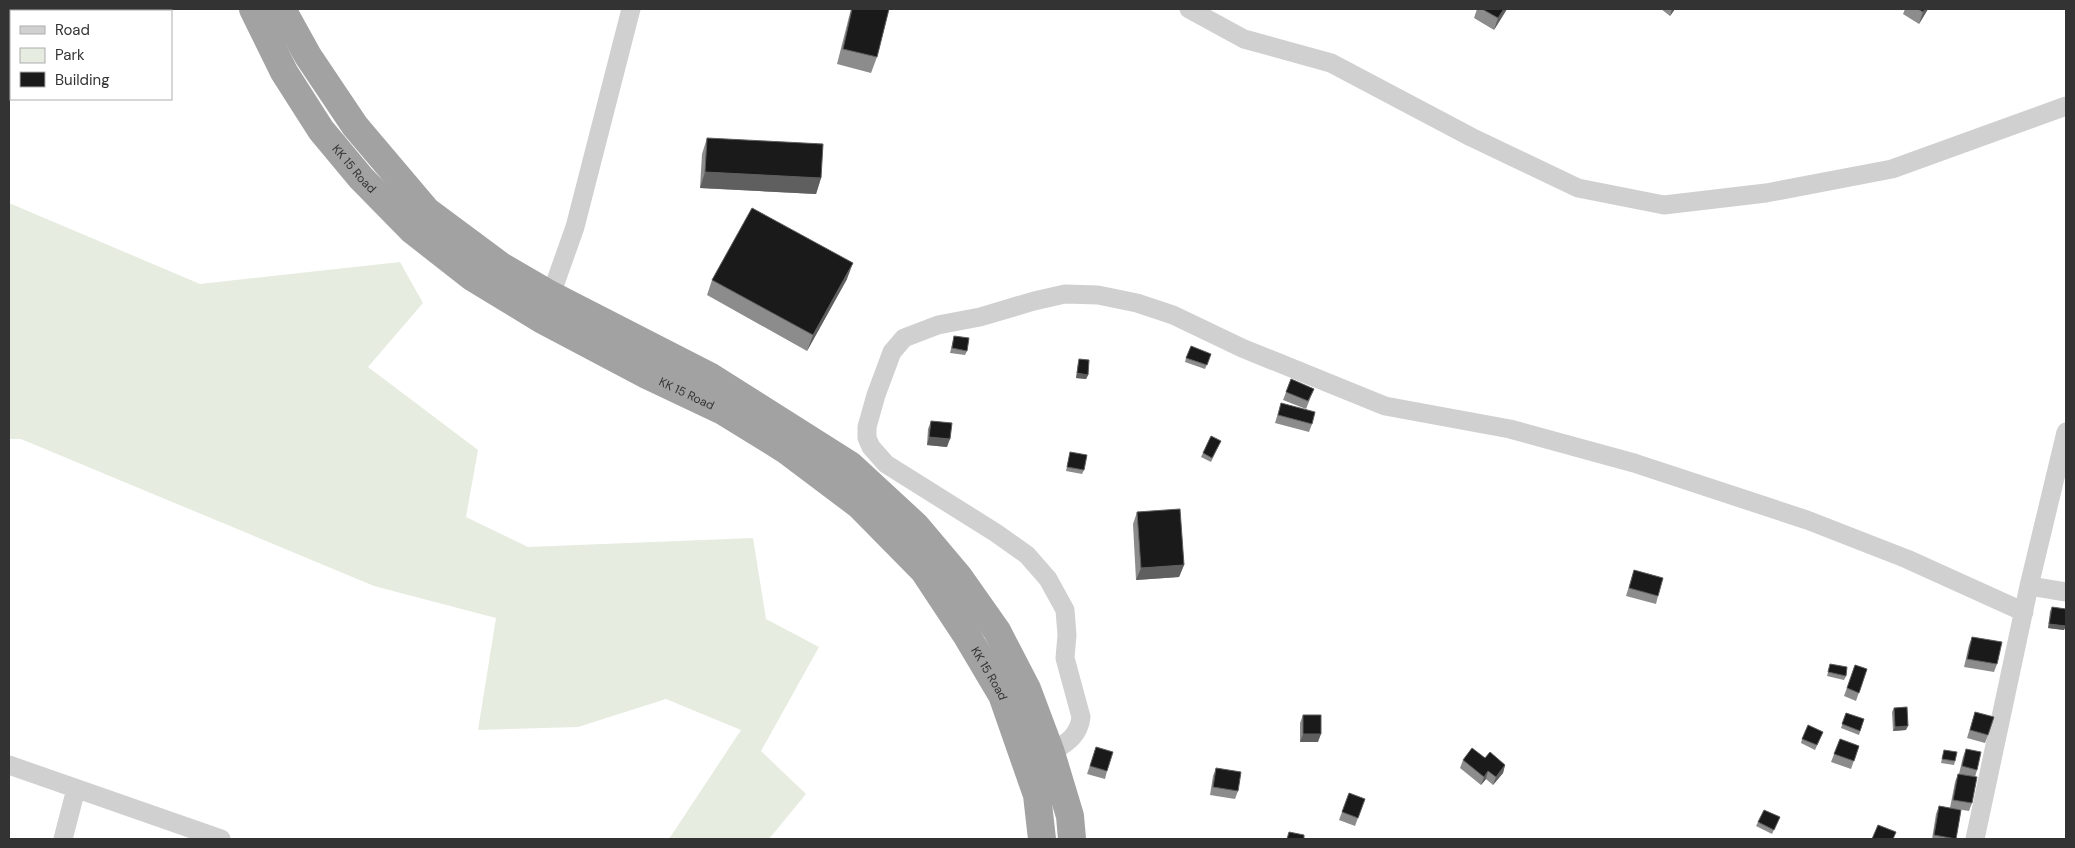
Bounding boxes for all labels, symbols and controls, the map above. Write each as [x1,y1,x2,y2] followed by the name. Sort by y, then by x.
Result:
[10,10,172,100] legend
[55,20,90,40] text: Road
[55,45,85,65] text: Park
[55,70,110,90] text: Building
[328,141,379,197] street label: KK 15 Road
[656,374,717,414] street label: KK 15 Road
[967,644,1011,702] street label: KK 15 Road

